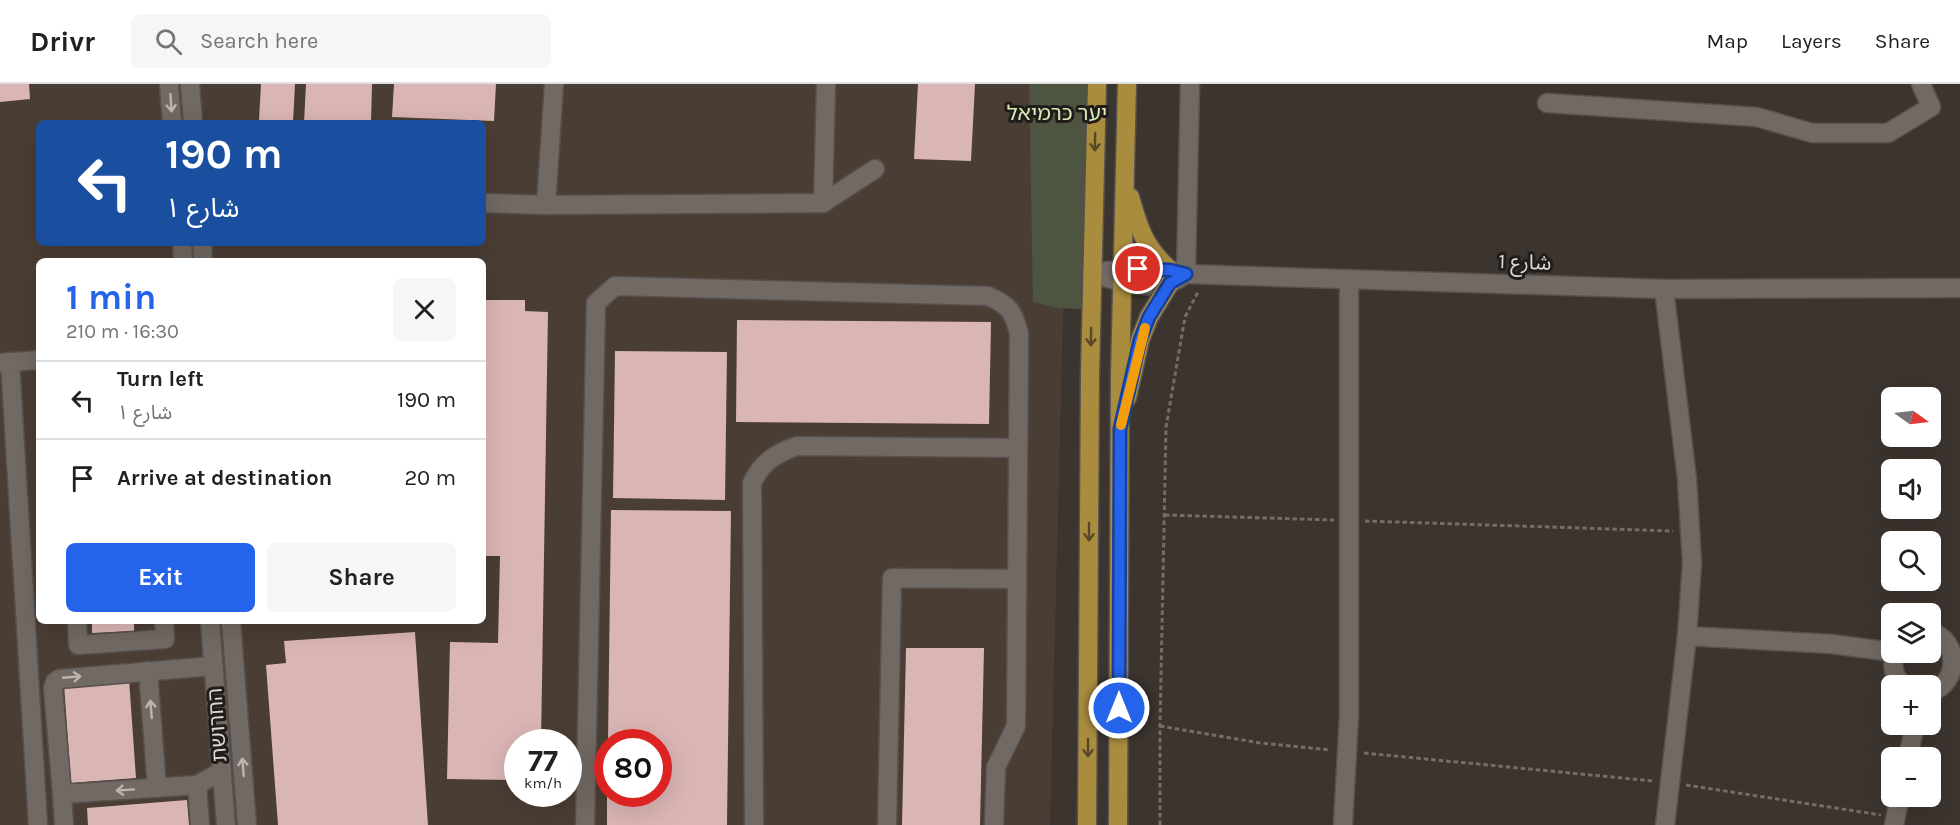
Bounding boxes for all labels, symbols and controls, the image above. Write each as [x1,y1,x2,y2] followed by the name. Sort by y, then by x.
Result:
[131,14,551,68] search box
[30,25,95,58] text: Drivr
[152,25,185,58] icon: search
[200,28,318,54] text: Search here
[1706,29,1748,53] text: Map
[1781,29,1842,53] text: Layers
[1875,29,1930,53] text: Share
[165,93,176,113] one-way arrow
[1007,101,1107,125] park label: יער כרמיאל
[165,129,283,179] text: 190 m
[1090,132,1101,152] one-way arrow
[66,144,144,222] icon: left
[165,192,240,224] text: شارع ١
[1112,243,1163,294] pin
[1498,249,1552,278] street label: شارع 1
[1121,252,1154,285] icon: arrive
[66,276,156,318] text: 1 min
[393,278,456,341] button: close
[66,320,179,343] text: 210 m · 16:30
[1085,327,1096,347] one-way arrow
[117,366,204,392] text: Turn left
[66,384,99,417] icon: left
[397,387,456,413] text: 190 m
[1881,387,1941,447] north arrow
[1881,387,1941,807] map controls
[117,401,172,424] text: شارع ١
[1881,459,1941,519] button: sound
[66,462,99,495] icon: arrive
[117,465,332,491] text: Arrive at destination
[404,465,456,491] text: 20 m
[1083,522,1095,542] one-way arrow
[1881,531,1941,591] button: search
[66,543,255,612] button: Exit
[267,543,456,612] button: Share
[1881,603,1941,663] button: layers
[62,672,82,683] one-way arrow
[1881,675,1941,735] button: +
[1087,676,1151,740] position arrow
[202,687,232,763] street label: החרושת
[145,699,156,719] one-way arrow
[594,729,672,807] speed limit sign: 80
[1082,738,1094,758] one-way arrow
[528,743,558,779] text: 77
[1881,747,1941,807] button: −
[237,757,248,777] one-way arrow
[524,774,562,792] text: km/h
[116,784,136,795] one-way arrow

